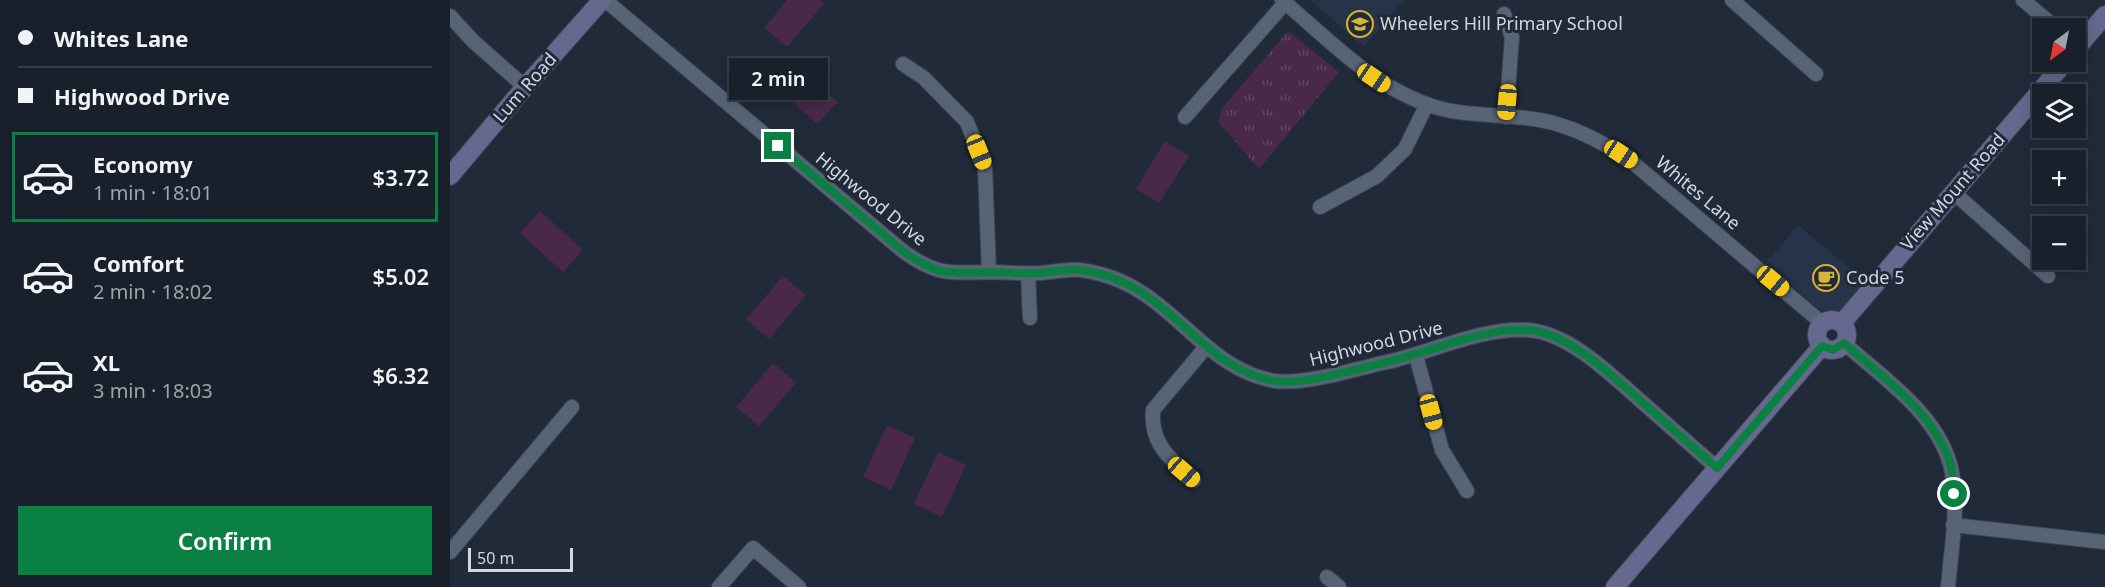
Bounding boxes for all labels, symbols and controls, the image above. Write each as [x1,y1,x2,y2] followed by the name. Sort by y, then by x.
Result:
[1345,9,1375,39] school or university icon: Wheelers Hill Primary School
[1380,11,1623,35] place label: Wheelers Hill Primary School
[2032,18,2086,72] north arrow
[2032,18,2086,270] map controls
[54,23,189,53] text: Whites Lane
[487,47,561,127] street label: Lum Road
[728,59,828,101] callout: 2 min
[1354,60,1394,96] car
[751,65,806,92] text: 2 min
[54,81,230,111] text: Highwood Drive
[1496,83,1518,121] car
[2032,84,2086,138] button: layers
[1895,128,2010,255] street label: View Mount Road
[764,132,791,159] route end
[964,132,994,172] car
[1601,137,1641,171] car
[811,146,932,250] street label: Highwood Drive
[93,149,192,179] text: Economy
[21,150,75,204] icon: car
[1651,150,1746,235] street label: Whites Lane
[2032,150,2086,204] button: +
[373,162,429,192] text: $3.72
[93,179,213,206] text: 1 min · 18:01
[2032,216,2086,270] button: −
[93,248,184,278] text: Comfort
[21,249,75,303] icon: car
[373,261,429,291] text: $5.02
[1753,263,1793,299] car
[1811,263,1841,293] cafe icon: Code 5
[1846,265,1904,289] place label: Code 5
[93,278,213,305] text: 2 min · 18:02
[1307,315,1445,371] street label: Highwood Drive
[93,347,120,377] text: XL
[21,348,75,402] icon: car
[373,360,429,390] text: $6.32
[93,377,213,404] text: 3 min · 18:03
[1418,392,1444,432] car
[1165,453,1203,491] car
[1940,480,1967,507] route start
[18,506,432,575] button: Confirm
[468,545,573,572] scale bar
[477,547,514,569] text: 50 m

